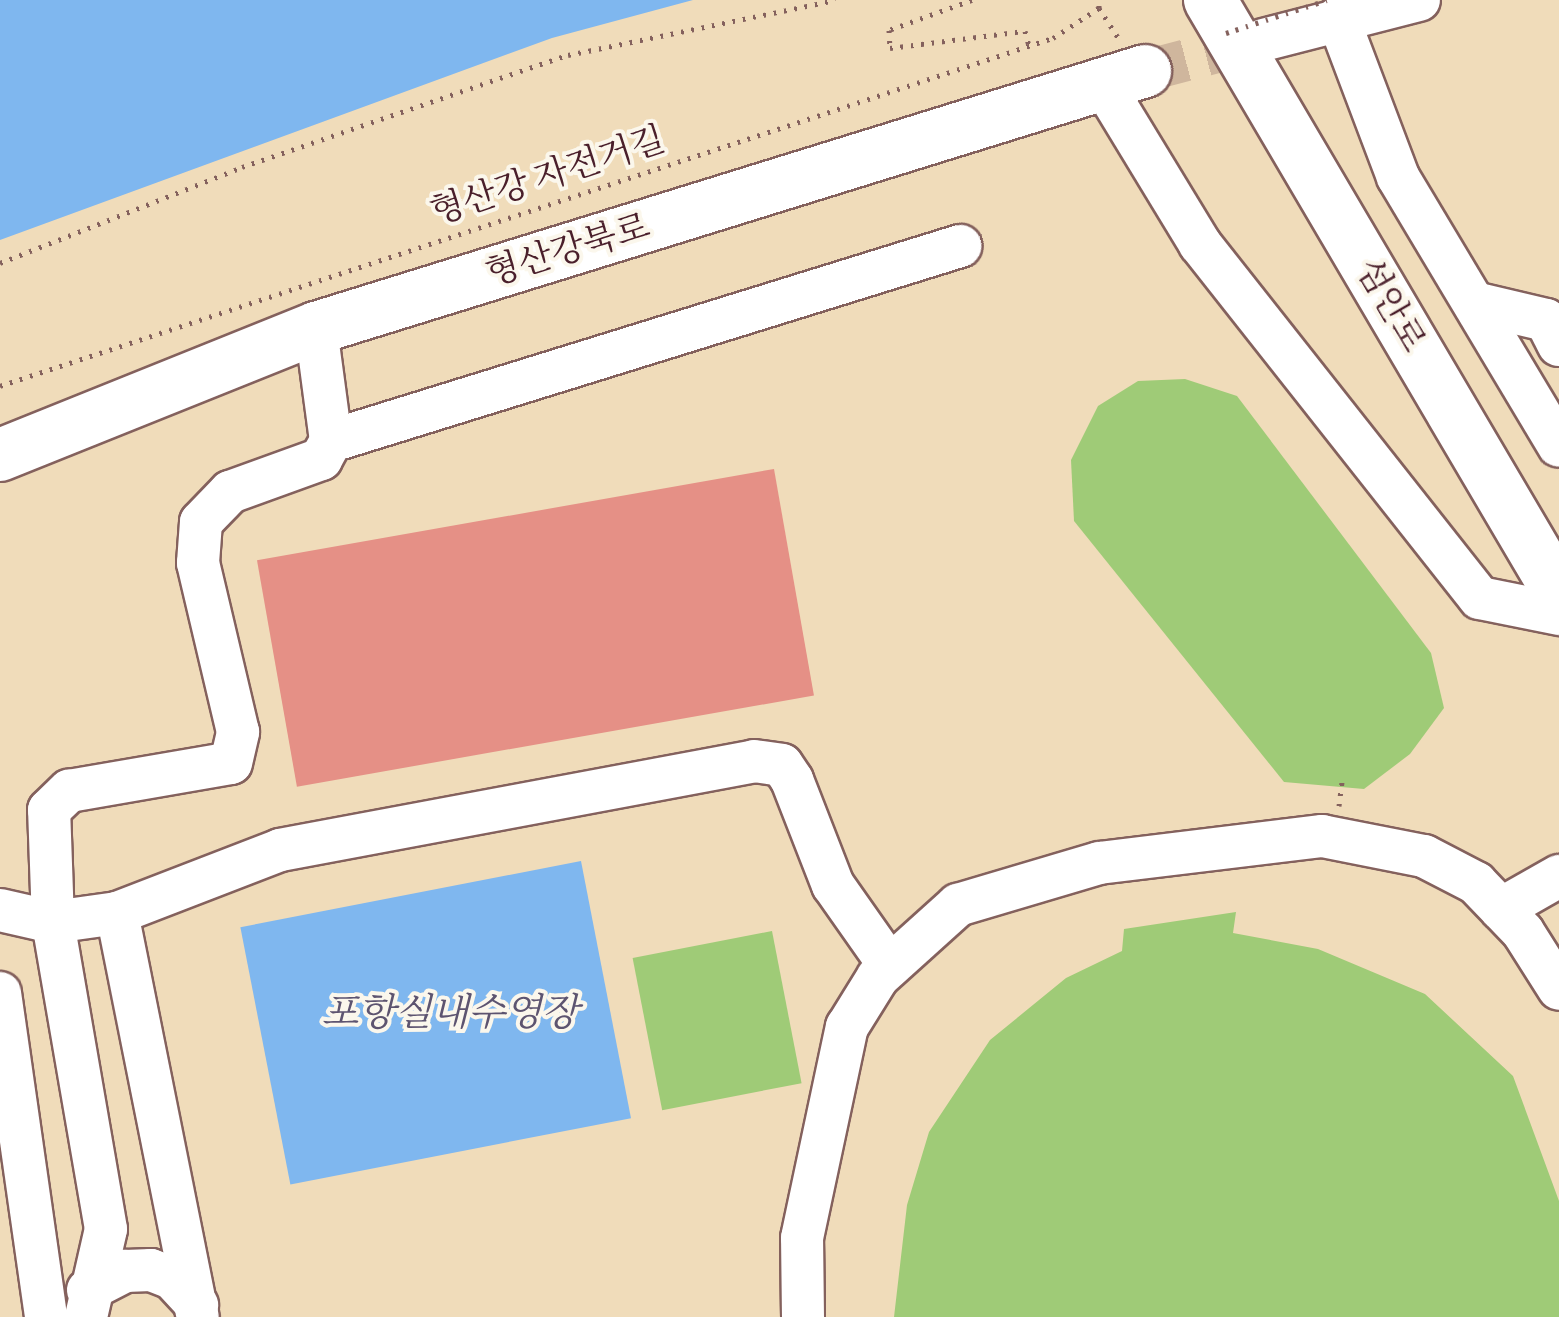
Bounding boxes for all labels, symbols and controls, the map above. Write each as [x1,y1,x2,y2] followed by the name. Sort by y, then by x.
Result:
[425,119,671,235] street label: 형산강 자전거길
[481,206,655,296] street label: 형산강북로
[1346,252,1434,360] street label: 섬안로
[322,992,578,1038] water label: 포항실내수영장

